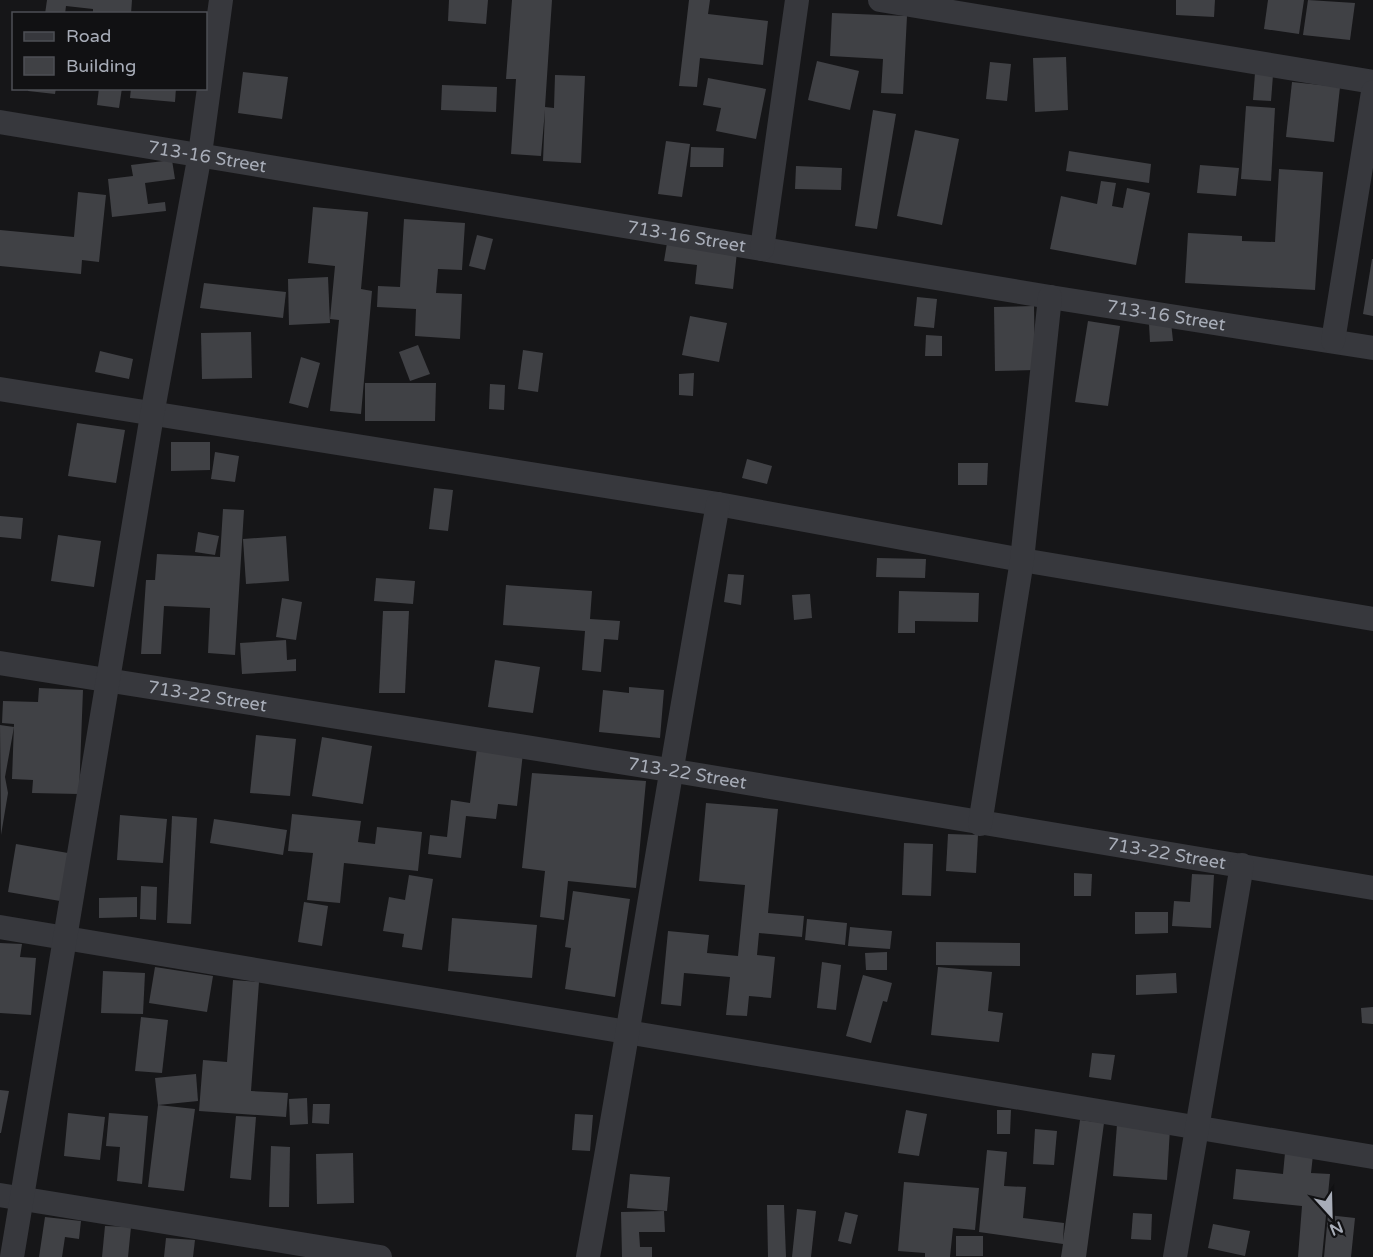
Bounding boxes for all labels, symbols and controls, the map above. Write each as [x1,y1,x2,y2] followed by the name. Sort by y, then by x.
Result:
[12,12,207,90] legend
[66,25,111,47] text: Road
[66,55,136,77] text: Building
[146,136,268,177] street label: 713-16 Street
[625,216,748,257] street label: 713-16 Street
[1105,295,1227,336] street label: 713-16 Street
[146,676,269,717] street label: 713-22 Street
[626,753,748,794] street label: 713-22 Street
[1106,833,1228,874] street label: 713-22 Street
[1301,1185,1361,1245] north arrow
[1327,1216,1346,1240] text: N

